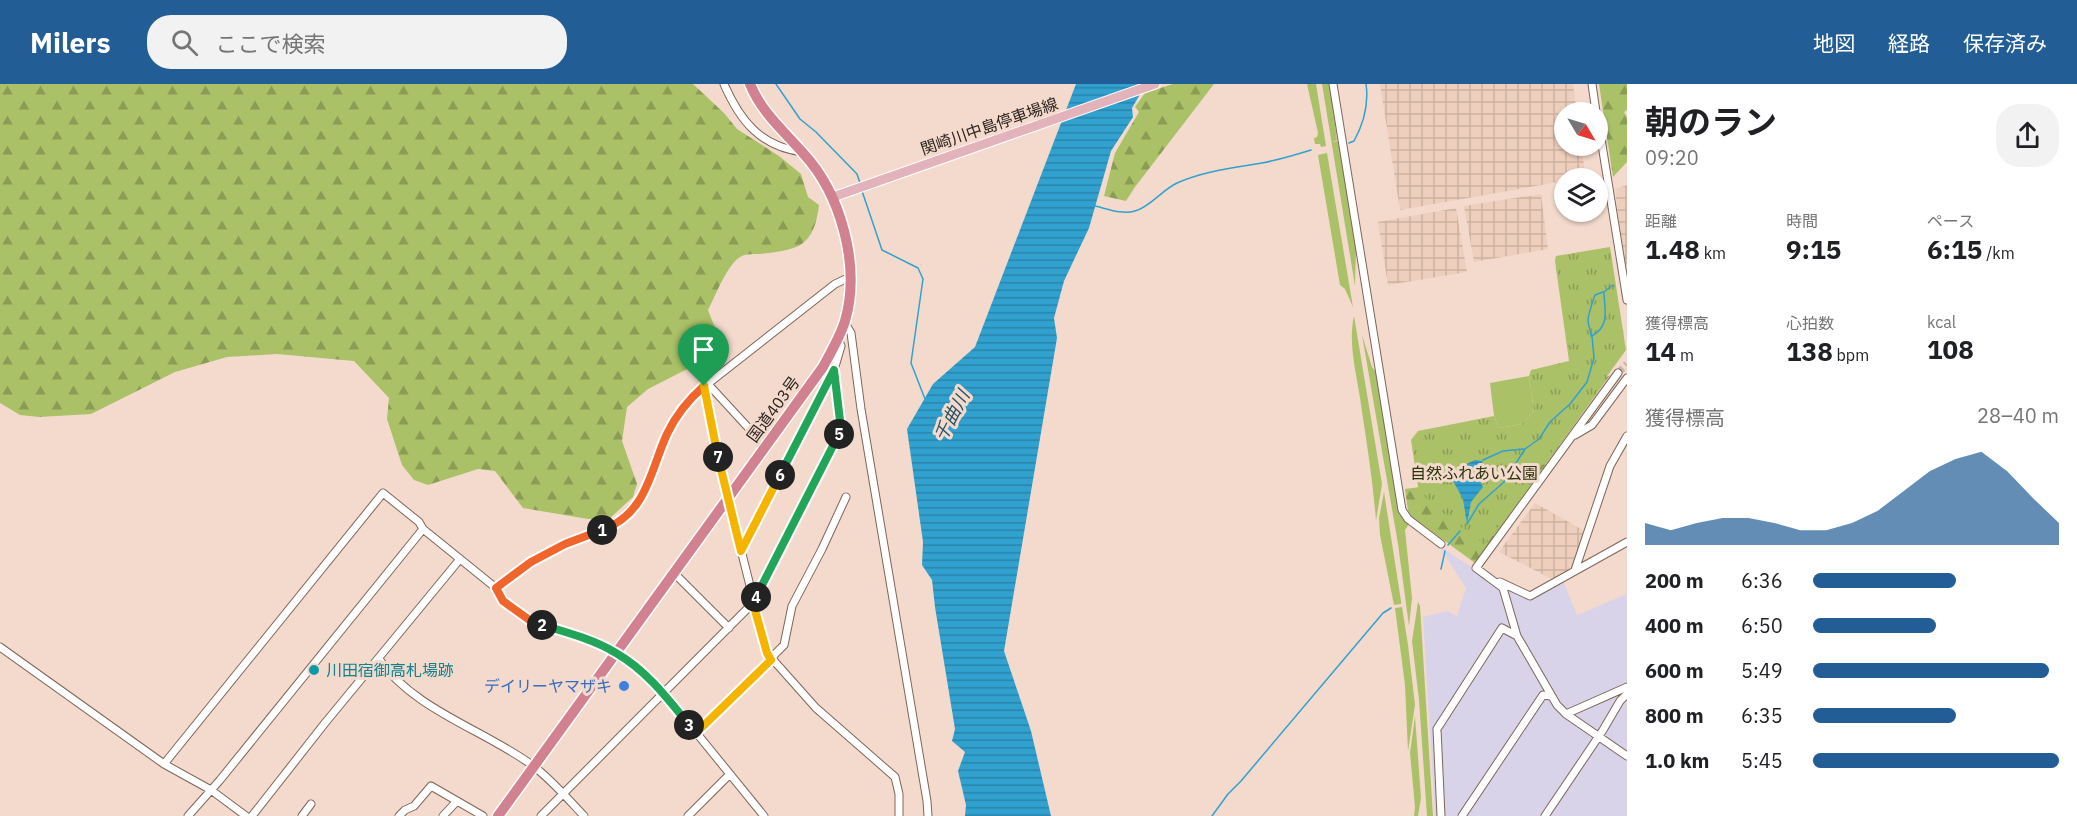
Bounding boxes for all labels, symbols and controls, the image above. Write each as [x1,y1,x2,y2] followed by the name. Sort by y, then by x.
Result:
[147,15,567,69] search box
[30,24,111,61] text: Milers
[168,26,201,59] icon: search
[216,29,326,58] text: ここで検索
[1813,29,1855,57] text: 地図
[1888,29,1930,57] text: 経路
[1963,29,2047,57] text: 保存済み
[918,93,1060,159] street label: 関崎川中島停車場線
[1645,100,1777,143] text: 朝のラン
[1554,102,1608,156] north arrow
[1554,102,1608,222] map controls
[1996,104,2059,167] button: share
[1645,144,1699,171] text: 09:20
[1554,168,1608,222] button: layers
[1645,211,1677,231] text: 距離
[1786,211,1818,231] text: 時間
[1927,211,1974,231] text: ペース
[1645,232,1700,266] text: 1.48
[1786,232,1841,266] text: 9:15
[1927,232,1982,266] text: 6:15
[1700,243,1726,263] text: km
[1982,243,2015,263] text: /km
[1927,312,1956,332] text: kcal
[1645,313,1709,333] text: 獲得標高
[1786,313,1834,333] text: 心拍数
[678,324,729,386] pin
[1927,332,1974,366] text: 108
[687,333,720,366] icon: arrive
[1645,334,1676,368] text: 14
[1786,334,1833,368] text: 138
[1676,345,1694,365] text: m
[1833,345,1869,365] text: bpm
[742,372,804,446] street label: 国道403号
[929,385,975,445] water label: 千曲川
[1977,402,2059,429] text: 28–40 m
[1645,404,1725,431] text: 獲得標高
[824,419,854,449] pin: 5
[834,424,844,444] text: 5
[703,442,733,472] pin: 7
[713,447,723,467] text: 7
[765,460,795,490] pin: 6
[1410,463,1538,483] park label: 自然ふれあい公園
[775,465,785,485] text: 6
[587,515,617,545] pin: 1
[597,520,607,540] text: 1
[1645,567,1704,594] text: 200 m
[1741,567,1783,594] text: 6:36
[741,582,771,612] pin: 4
[751,587,761,607] text: 4
[527,610,557,640] pin: 2
[1645,612,1704,639] text: 400 m
[1741,612,1783,639] text: 6:50
[537,615,547,635] text: 2
[1645,657,1704,684] text: 600 m
[1741,657,1783,684] text: 5:49
[326,660,454,680] place label: 川田宿御高札場跡
[307,663,321,677] marker: 川田宿御高札場跡
[484,676,612,696] place label: デイリーヤマザキ
[617,679,631,693] marker: デイリーヤマザキ
[1645,702,1704,729] text: 800 m
[1741,702,1783,729] text: 6:35
[674,710,704,740] pin: 3
[684,715,694,735] text: 3
[1645,747,1709,774] text: 1.0 km
[1741,747,1783,774] text: 5:45

